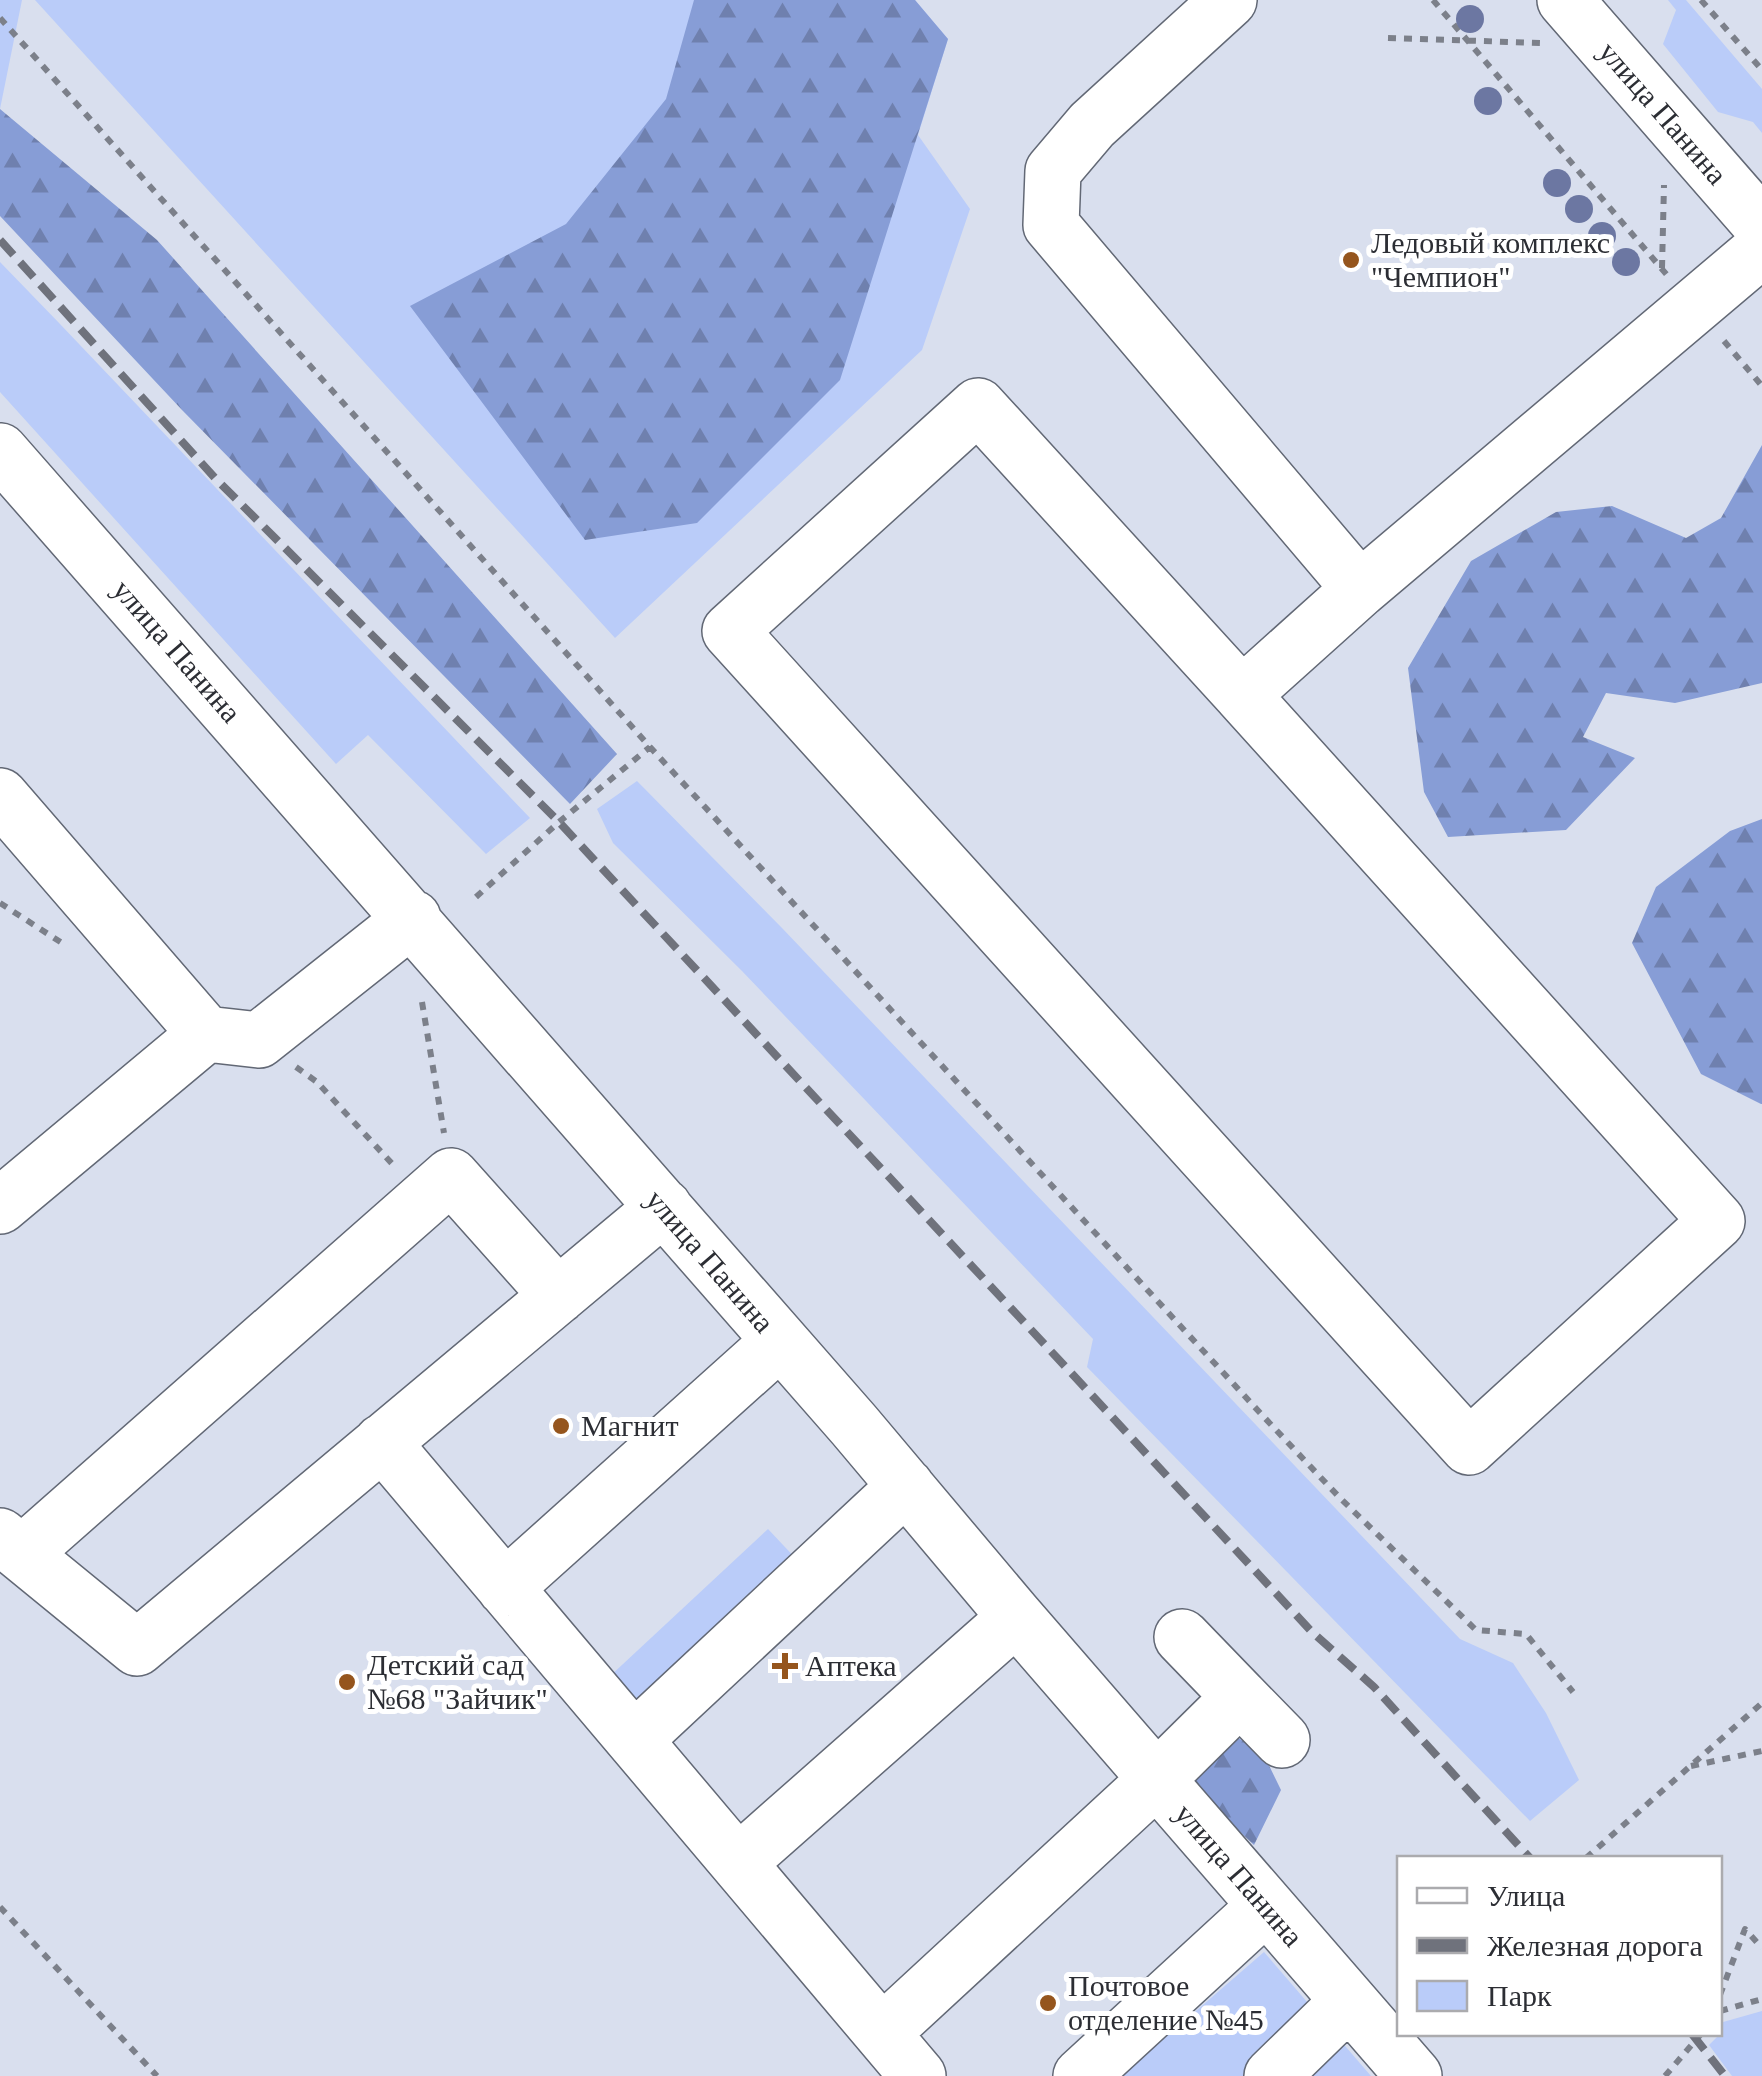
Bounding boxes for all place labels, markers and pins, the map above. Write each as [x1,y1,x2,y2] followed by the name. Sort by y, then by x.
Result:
[1371,226,1610,293] place label: Ледовый комплекс "Чемпион"
[1340,249,1362,271] marker: Ледовый комплекс "Чемпион"
[581,1409,679,1442] place label: Магнит
[550,1415,572,1437] marker: Магнит
[367,1648,548,1715] place label: Детский сад №68 "Зайчик"
[805,1649,897,1682] place label: Аптека
[774,1655,796,1677] marker: Аптека
[336,1671,358,1693] marker: Детский сад №68 "Зайчик"
[1068,1969,1264,2036] place label: Почтовое отделение №45
[1037,1992,1059,2014] marker: Почтовое отделение №45

